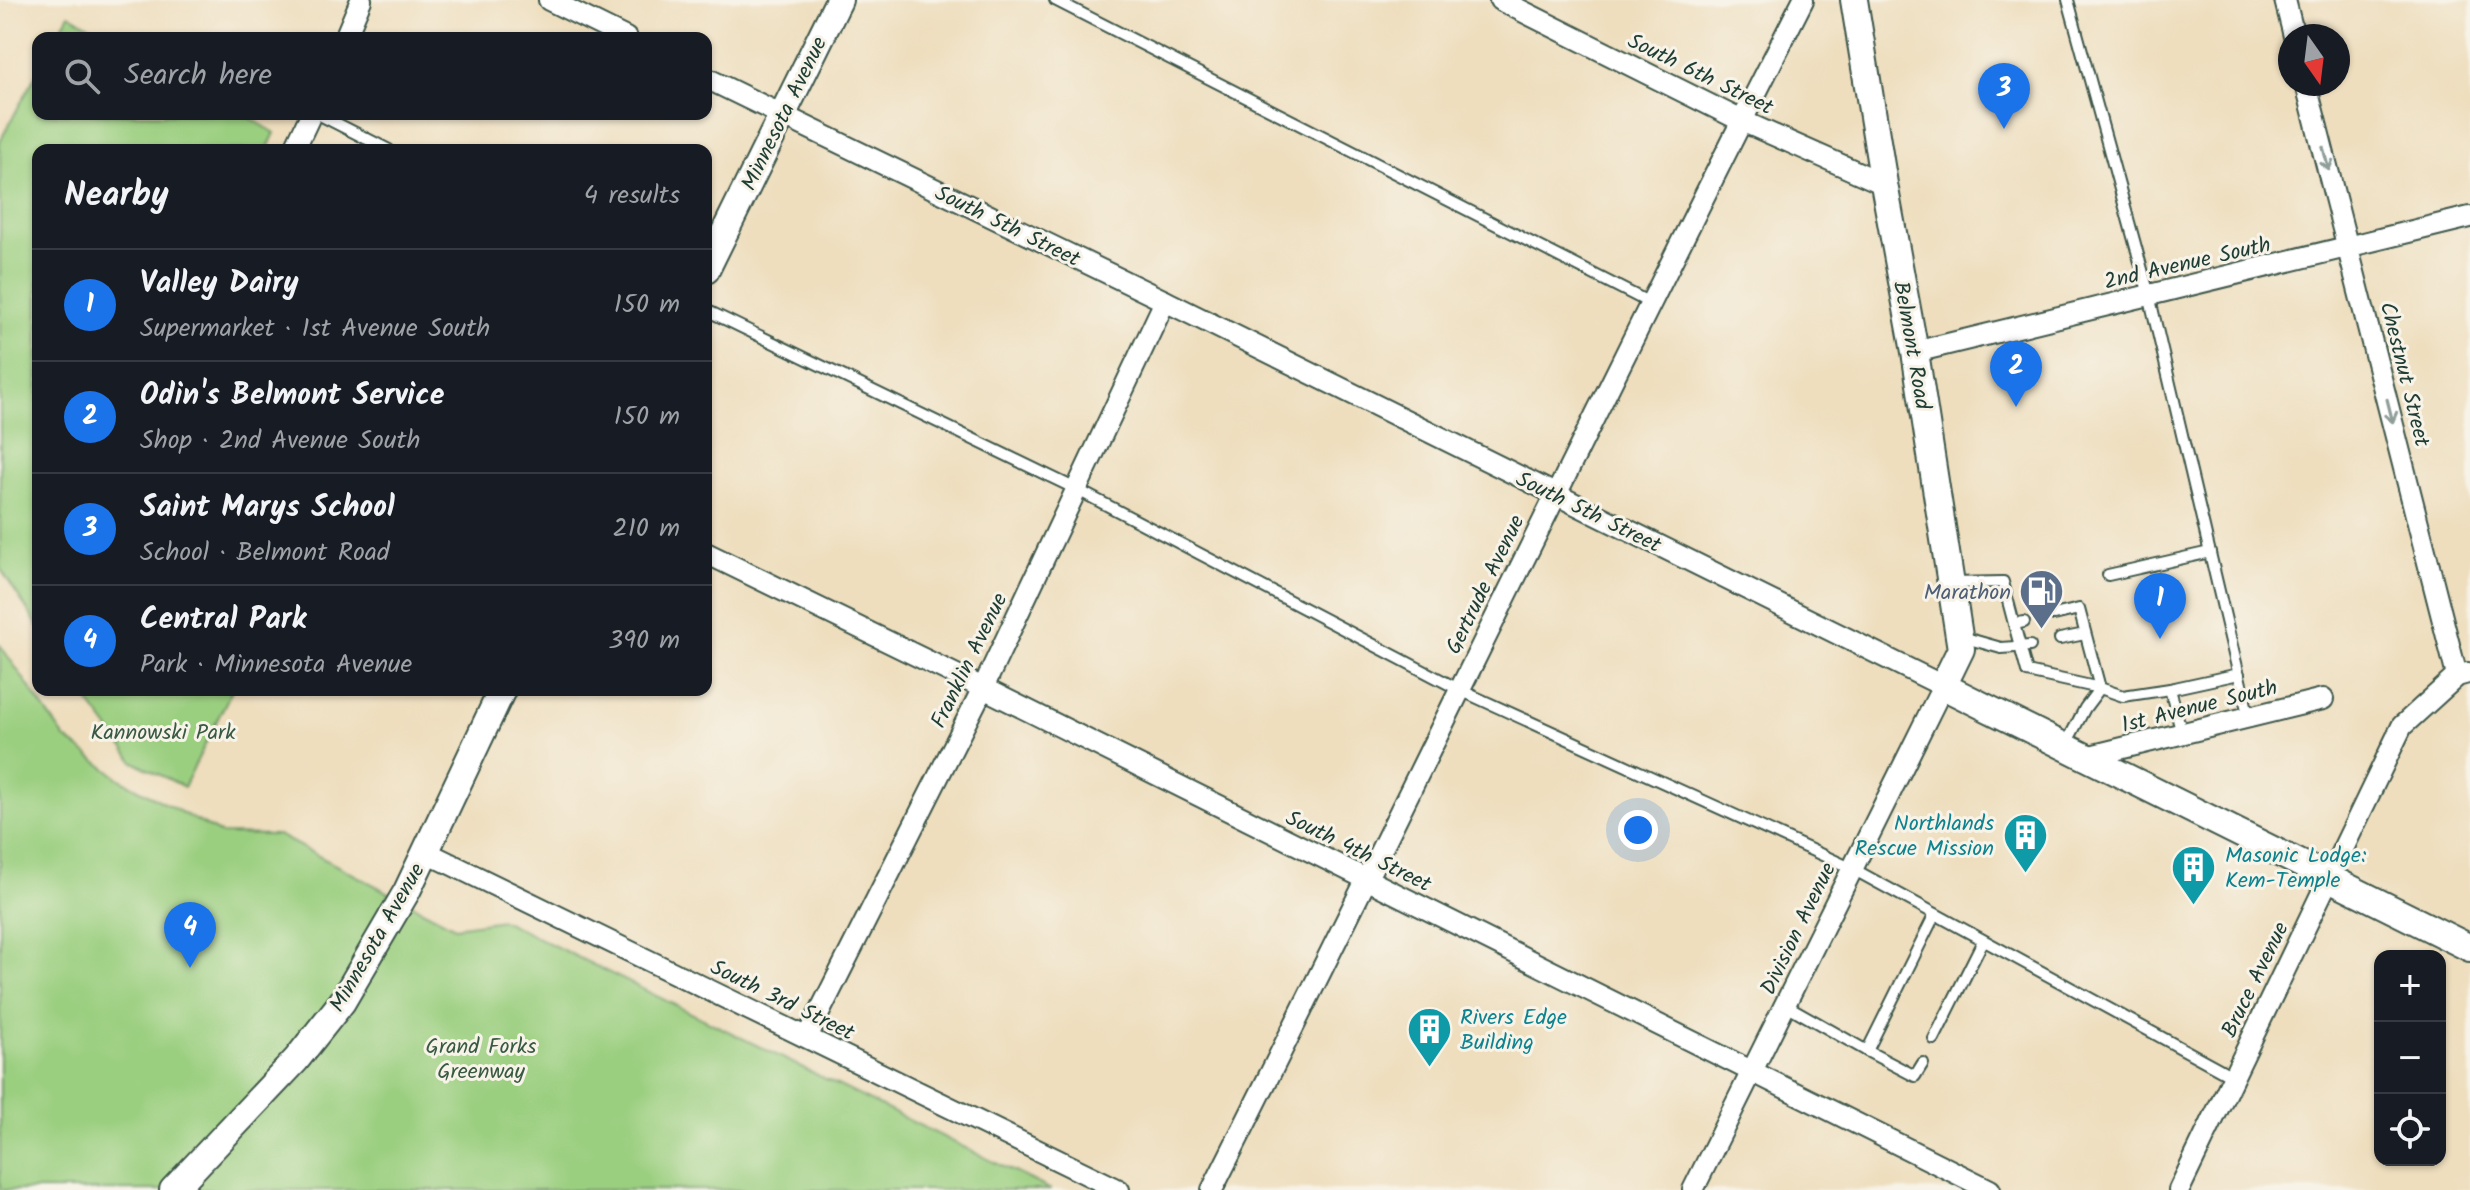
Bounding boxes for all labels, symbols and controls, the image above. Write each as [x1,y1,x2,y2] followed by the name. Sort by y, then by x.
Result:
[2278,24,2350,96] north arrow
[1621,25,1779,126] street label: South 6th Street
[733,31,838,197] street label: Minnesota Avenue
[32,32,712,120] search box
[124,52,272,100] text: Search here
[60,54,104,98] icon: search
[1978,63,2030,129] pin: 3
[2320,146,2335,172] one-way arrow
[64,169,169,223] text: Nearby
[584,175,680,217] text: 4 results
[928,177,1086,278] street label: South 5th Street
[2101,228,2275,301] street label: 2nd Avenue South
[140,260,299,308] text: Valley Dairy
[1882,278,1939,413] street label: Belmont Road
[86,284,94,326] text: 1
[614,284,680,326] text: 150 m
[2369,298,2439,451] street label: Chestnut Street
[140,308,490,350] text: Supermarket · 1st Avenue South
[1990,341,2042,407] pin: 2
[140,372,444,420] text: Odin's Belmont Service
[82,396,98,438] text: 2
[614,396,680,438] text: 150 m
[2384,398,2399,424] one-way arrow
[140,420,420,462] text: Shop · 2nd Avenue South
[1509,463,1667,564] street label: South 5th Street
[140,484,395,532] text: Saint Marys School
[83,508,97,550] text: 3
[613,508,680,550] text: 210 m
[1437,509,1535,661] street label: Gertrude Avenue
[140,532,390,574] text: School · Belmont Road
[2018,567,2066,630] fuel station icon: Marathon
[2134,573,2186,639] pin: 1
[1924,576,2011,611] place label: Marathon
[922,587,1018,735] street label: Franklin Avenue
[140,596,306,644] text: Central Park
[83,620,97,662] text: 4
[608,620,680,662] text: 390 m
[140,644,412,686] text: Park · Minnesota Avenue
[2118,671,2281,744] street label: 1st Avenue South
[90,716,236,751] park label: Kannowski Park
[1279,802,1437,903] street label: South 4th Street
[1855,807,1995,867] place label: Northlands Rescue Mission
[1618,810,1658,850] your location
[2001,811,2049,874] building icon: Northlands Rescue Mission
[2225,839,2367,899] place label: Masonic Lodge: Kem-Temple
[2170,843,2218,906] building icon: Masonic Lodge: Kem-Temple
[321,857,435,1020] street label: Minnesota Avenue
[1752,857,1847,1001] street label: Division Avenue
[164,902,216,968] pin: 4
[2213,916,2299,1044] street label: Bruce Avenue
[2374,950,2446,1166] map controls
[2374,950,2446,1022] button: +
[704,951,860,1052] street label: South 3rd Street
[1460,1001,1567,1061] place label: Rivers Edge Building
[1405,1005,1453,1068] building icon: Rivers Edge Building
[2374,1022,2446,1094] button: −
[425,1030,537,1090] park label: Grand Forks Greenway
[2374,1094,2446,1166] button: locate

